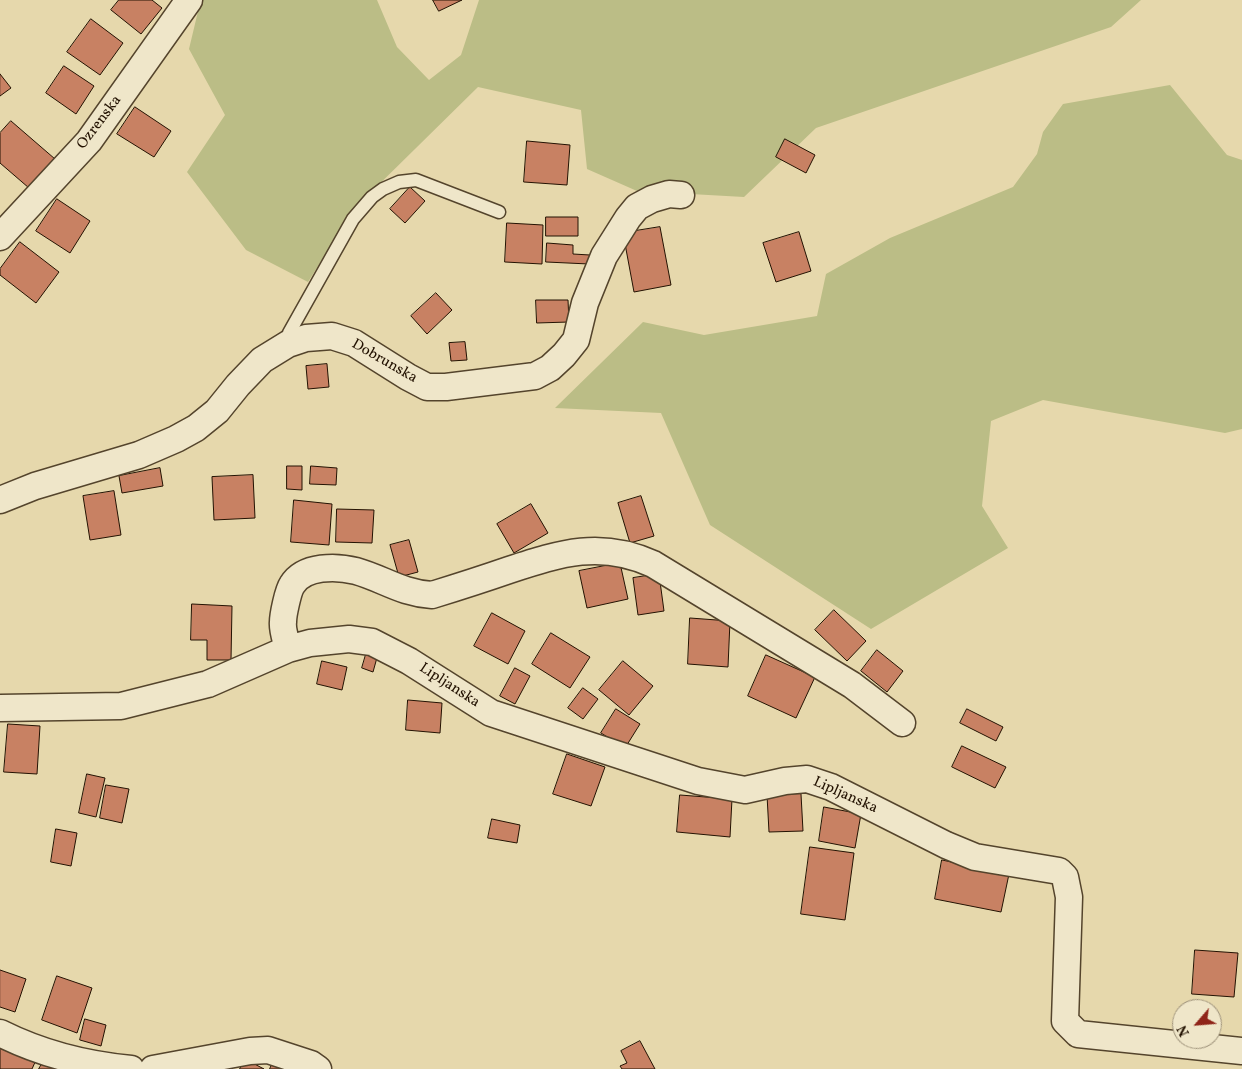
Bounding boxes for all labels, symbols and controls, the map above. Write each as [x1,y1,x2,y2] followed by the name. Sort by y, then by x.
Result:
[74,92,126,154] street label: Ozrenska
[348,336,420,388] street label: Dobrunska
[415,660,483,712] street label: Lipljanska
[810,774,880,818] street label: Lipljanska
[1172,999,1222,1049] north arrow
[1173,1022,1195,1039] text: N

